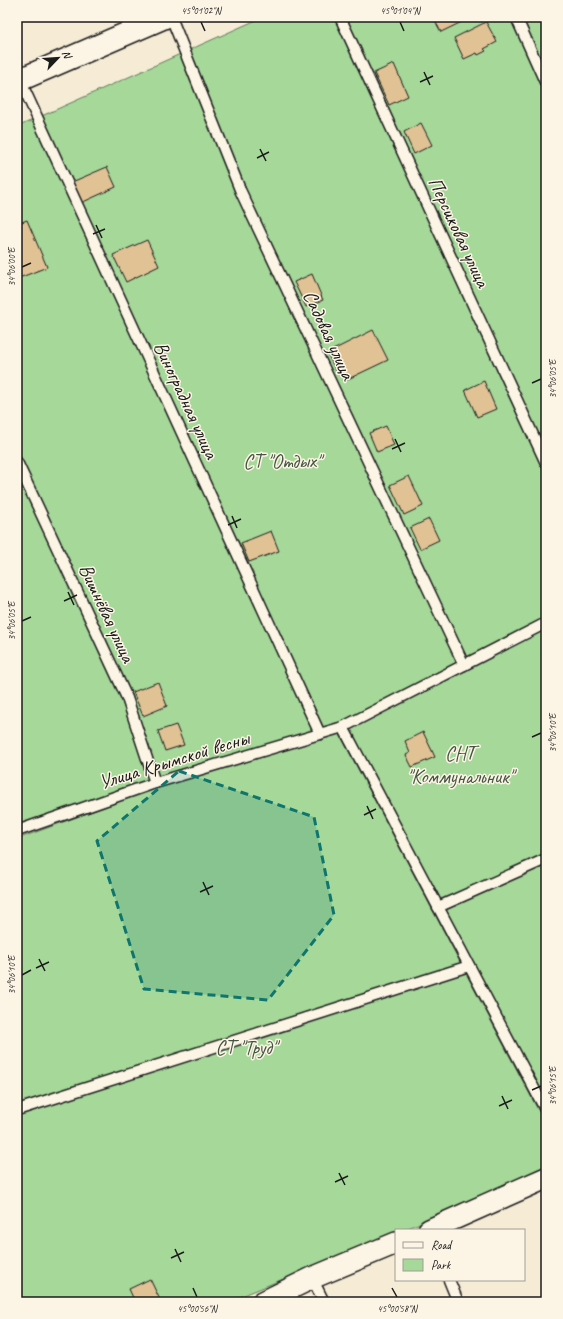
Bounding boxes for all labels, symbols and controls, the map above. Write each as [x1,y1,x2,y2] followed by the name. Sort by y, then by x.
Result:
[181,4,223,17] text: 45°01'02"N
[380,4,422,17] text: 45°01'04"N
[38,38,78,78] north arrow
[59,48,76,62] text: N
[423,173,496,293] street label: Персиковая улица
[5,246,18,286] text: 34°06'00"E
[297,286,361,385] street label: Садовая улица
[148,338,225,464] street label: Виноградная улица
[546,358,559,398] text: 34°06'05"E
[243,449,325,474] park label: СТ "Отдых"
[73,560,142,668] street label: Вишнёвая улица
[5,600,18,640] text: 34°06'05"E
[546,712,559,752] text: 34°06'10"E
[96,725,253,795] street label: Улица Крымской весны
[407,741,517,789] park label: СНТ "Коммунальник"
[5,954,18,994] text: 34°06'10"E
[216,1035,281,1060] park label: СТ "Труд"
[546,1065,559,1105] text: 34°06'15"E
[395,1229,525,1281] legend
[431,1237,453,1253] text: Road
[431,1257,452,1273] text: Park
[177,1302,219,1315] text: 45°00'56"N
[377,1302,419,1315] text: 45°00'58"N

